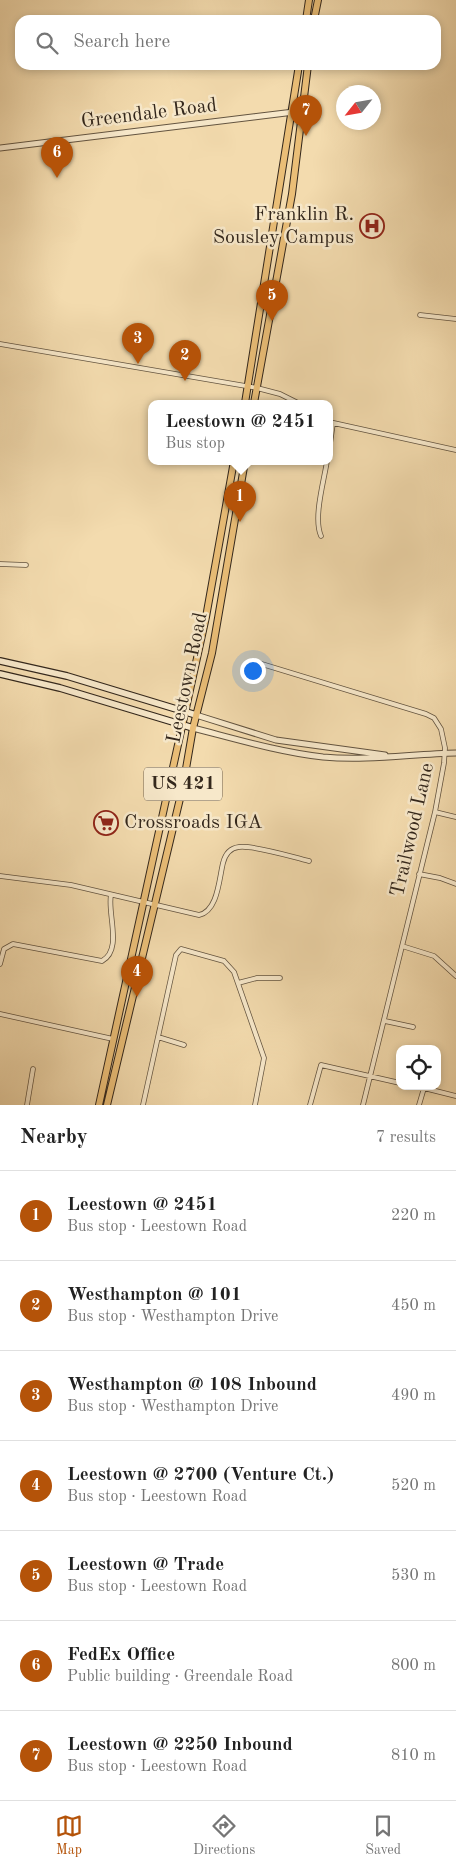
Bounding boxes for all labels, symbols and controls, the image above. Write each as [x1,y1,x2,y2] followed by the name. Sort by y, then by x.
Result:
[15,15,441,70] search box
[33,29,61,57] icon: search
[73,33,170,52] text: Search here
[336,85,381,130] north arrow
[290,95,322,136] pin: 7
[80,96,218,132] street label: Greendale Road
[41,137,73,178] pin: 6
[213,205,354,248] place label: Franklin R. Sousley Campus
[359,213,385,239] hospital icon: Franklin R. Sousley Campus
[256,280,288,321] pin: 5
[122,323,154,364] pin: 3
[169,340,201,381] pin: 2
[148,400,333,465] popup
[165,413,316,432] text: Leestown @ 2451
[165,436,225,452] text: Bus stop
[224,481,256,522] pin: 1
[164,611,212,745] street label: Leestown Road
[240,658,266,684] your location
[388,761,438,899] street label: Trailwood Lane
[144,768,222,801] road number: US 421
[93,810,119,836] supermarket icon: Crossroads IGA
[124,813,263,833] place label: Crossroads IGA
[121,956,153,997] pin: 4
[396,1045,441,1090] map controls
[396,1045,441,1090] button: locate
[20,1127,88,1148] text: Nearby
[376,1130,436,1146] text: 7 results
[67,1196,218,1215] text: Leestown @ 2451
[31,1208,41,1224] text: 1
[391,1208,436,1224] text: 220 m
[67,1219,247,1235] text: Bus stop · Leestown Road
[67,1286,242,1305] text: Westhampton @ 101
[31,1298,41,1314] text: 2
[391,1298,436,1314] text: 450 m
[67,1309,278,1325] text: Bus stop · Westhampton Drive
[67,1376,317,1395] text: Westhampton @ 108 Inbound
[31,1388,41,1404] text: 3
[391,1388,436,1404] text: 490 m
[67,1399,278,1415] text: Bus stop · Westhampton Drive
[67,1466,334,1485] text: Leestown @ 2700 (Venture Ct.)
[31,1478,41,1494] text: 4
[391,1478,436,1494] text: 520 m
[67,1489,247,1505] text: Bus stop · Leestown Road
[67,1556,224,1575] text: Leestown @ Trade
[31,1568,41,1584] text: 5
[391,1568,436,1584] text: 530 m
[67,1579,247,1595] text: Bus stop · Leestown Road
[67,1646,175,1665] text: FedEx Office
[31,1658,41,1674] text: 6
[391,1658,436,1674] text: 800 m
[67,1669,293,1685] text: Public building · Greendale Road
[67,1736,293,1755] text: Leestown @ 2250 Inbound
[31,1748,41,1764] text: 7
[391,1748,436,1764] text: 810 m
[67,1759,247,1775] text: Bus stop · Leestown Road
[55,1812,83,1859] tab: Map
[193,1812,255,1859] tab: Directions
[365,1812,401,1859] tab: Saved

